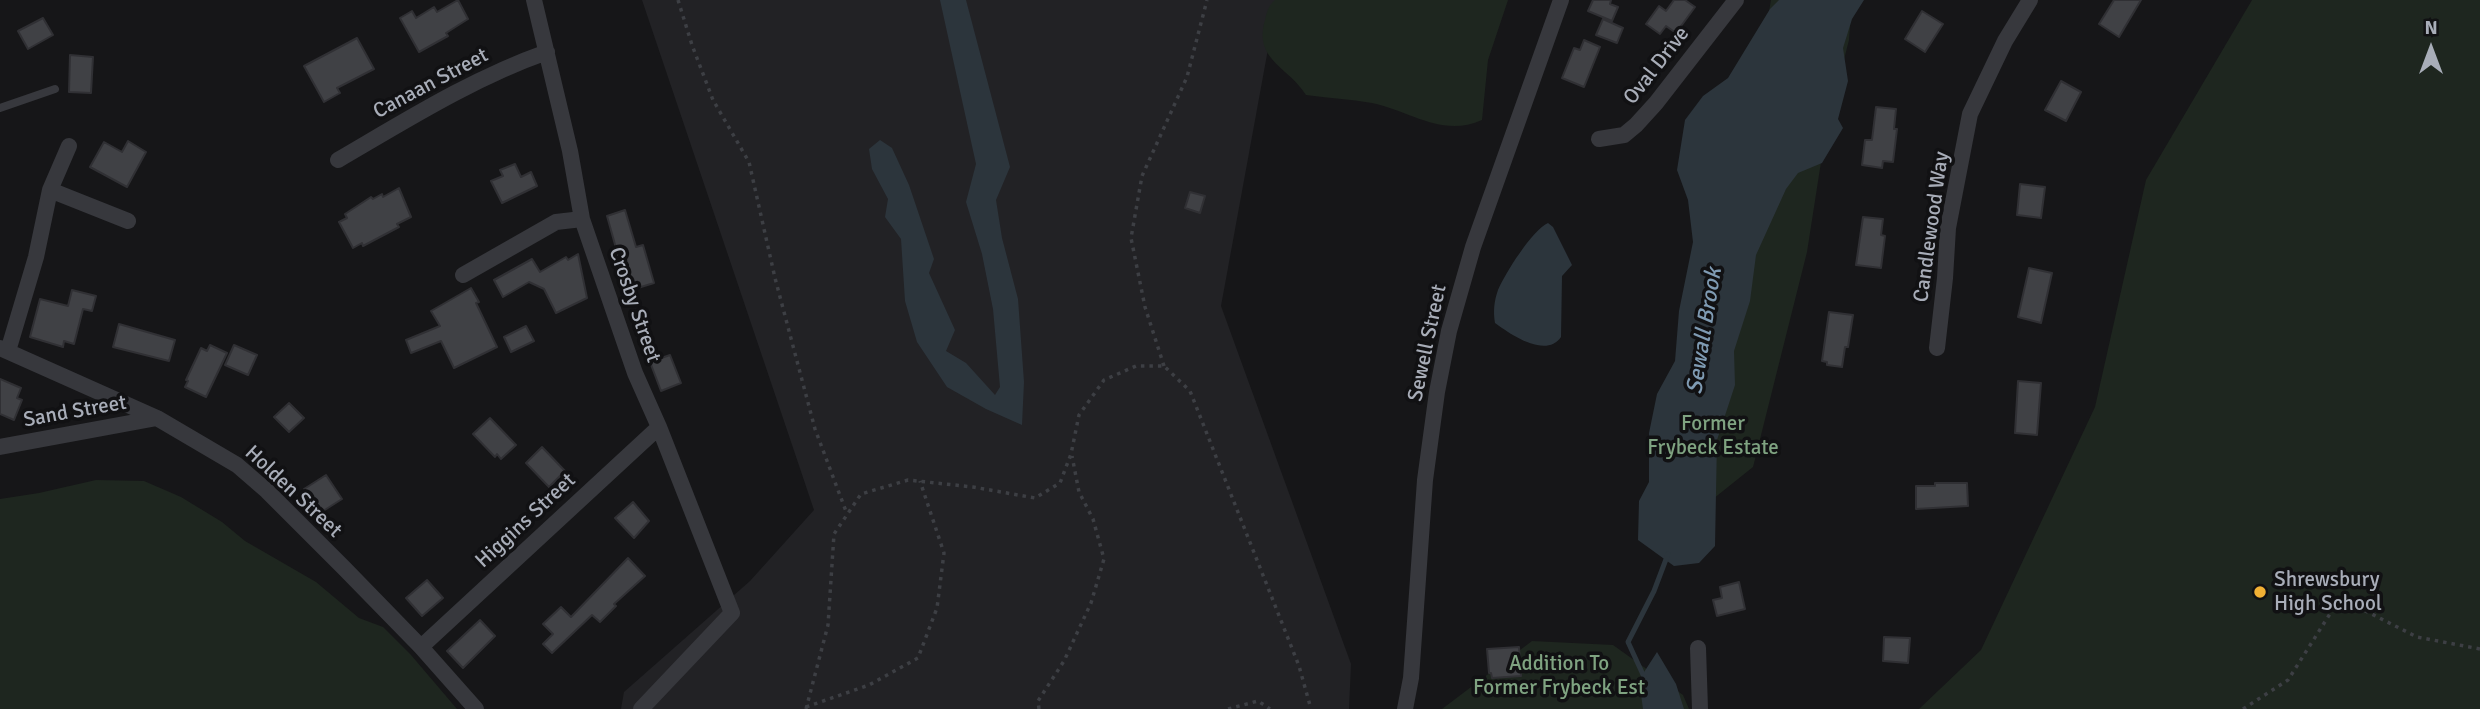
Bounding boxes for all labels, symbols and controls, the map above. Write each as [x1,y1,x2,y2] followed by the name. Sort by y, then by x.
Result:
[2396,14,2466,84] north arrow
[2424,16,2438,40] text: N
[1619,22,1695,110] street label: Oval Drive
[369,43,493,125] street label: Canaan Street
[1909,150,1955,304] street label: Candlewood Way
[602,244,666,366] street label: Crosby Street
[1681,266,1729,396] water label: Sewall Brook
[1403,282,1453,404] street label: Sewell Street
[21,391,129,433] street label: Sand Street
[1647,411,1779,461] park label: Former Frybeck Estate
[239,441,347,543] street label: Holden Street
[471,468,581,574] street label: Higgins Street
[2274,567,2382,617] place label: Shrewsbury High School
[2252,584,2268,600] marker: Shrewsbury High School
[1473,651,1645,701] park label: Addition To Former Frybeck Est

